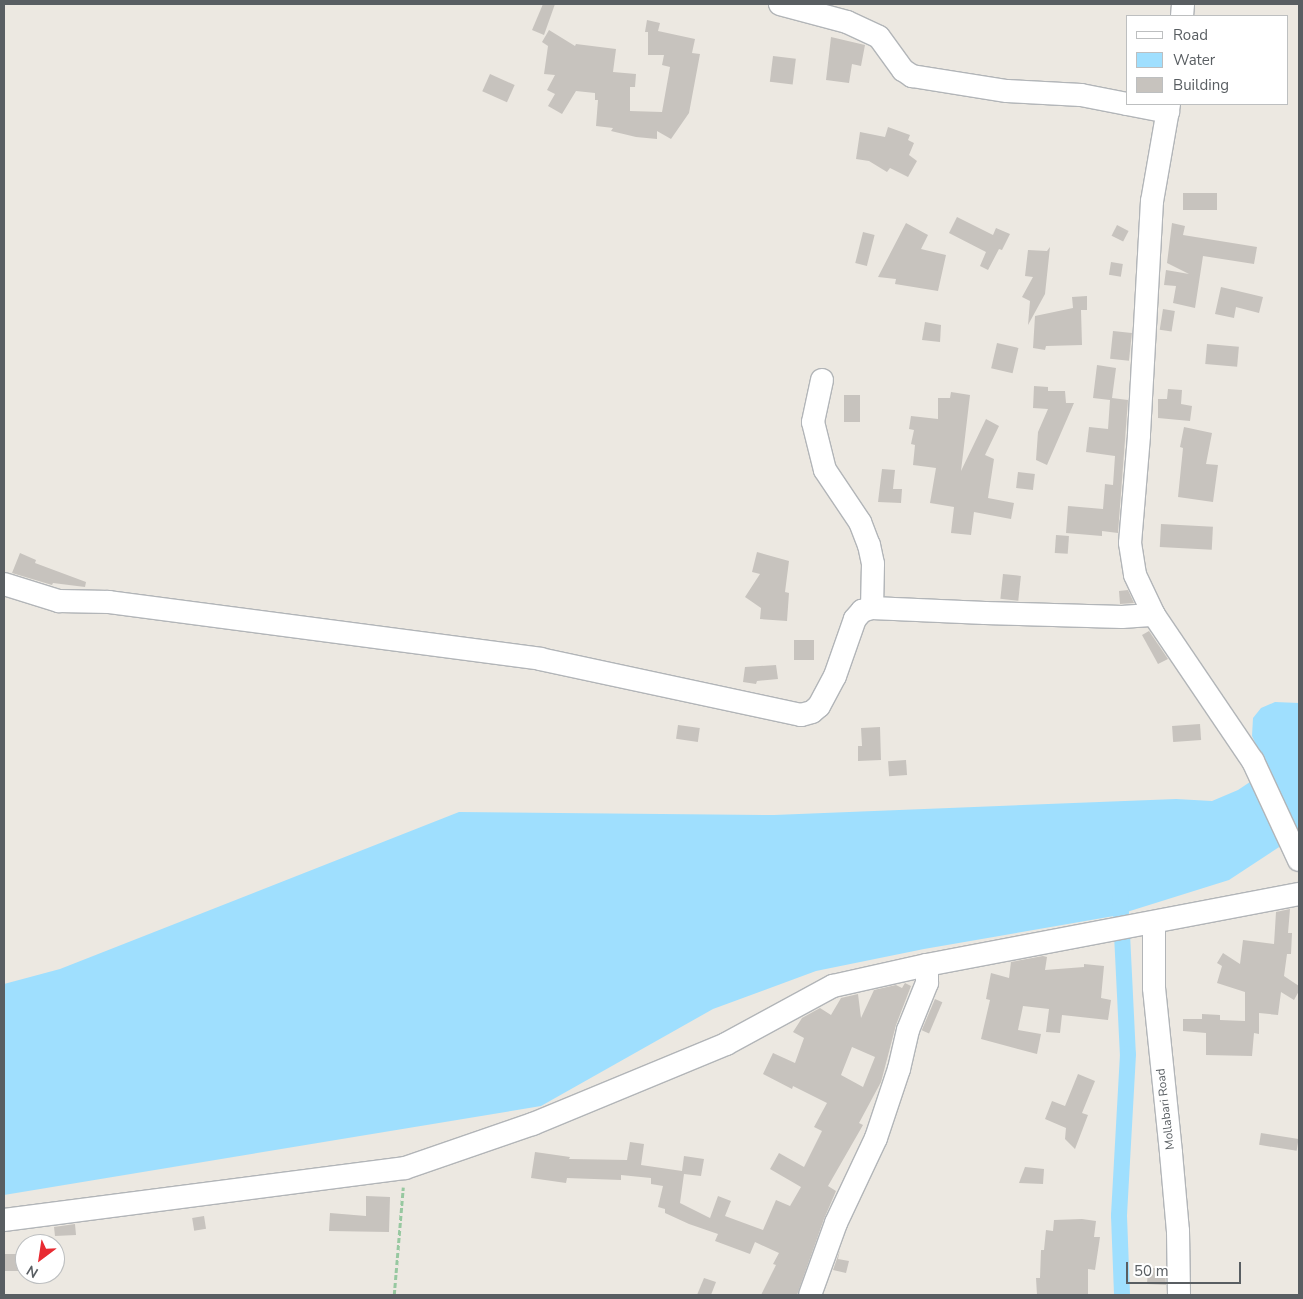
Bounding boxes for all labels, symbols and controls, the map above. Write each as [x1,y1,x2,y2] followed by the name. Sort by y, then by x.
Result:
[1126,15,1288,105] legend
[1173,25,1208,45] text: Road
[1173,50,1215,70] text: Water
[1173,75,1229,95] text: Building
[1154,1068,1178,1150] street label: Mollabari Road
[15,1234,65,1284] north arrow
[1128,1252,1243,1284] scale bar
[23,1261,42,1282] text: N
[1134,1261,1169,1281] text: 50 m

